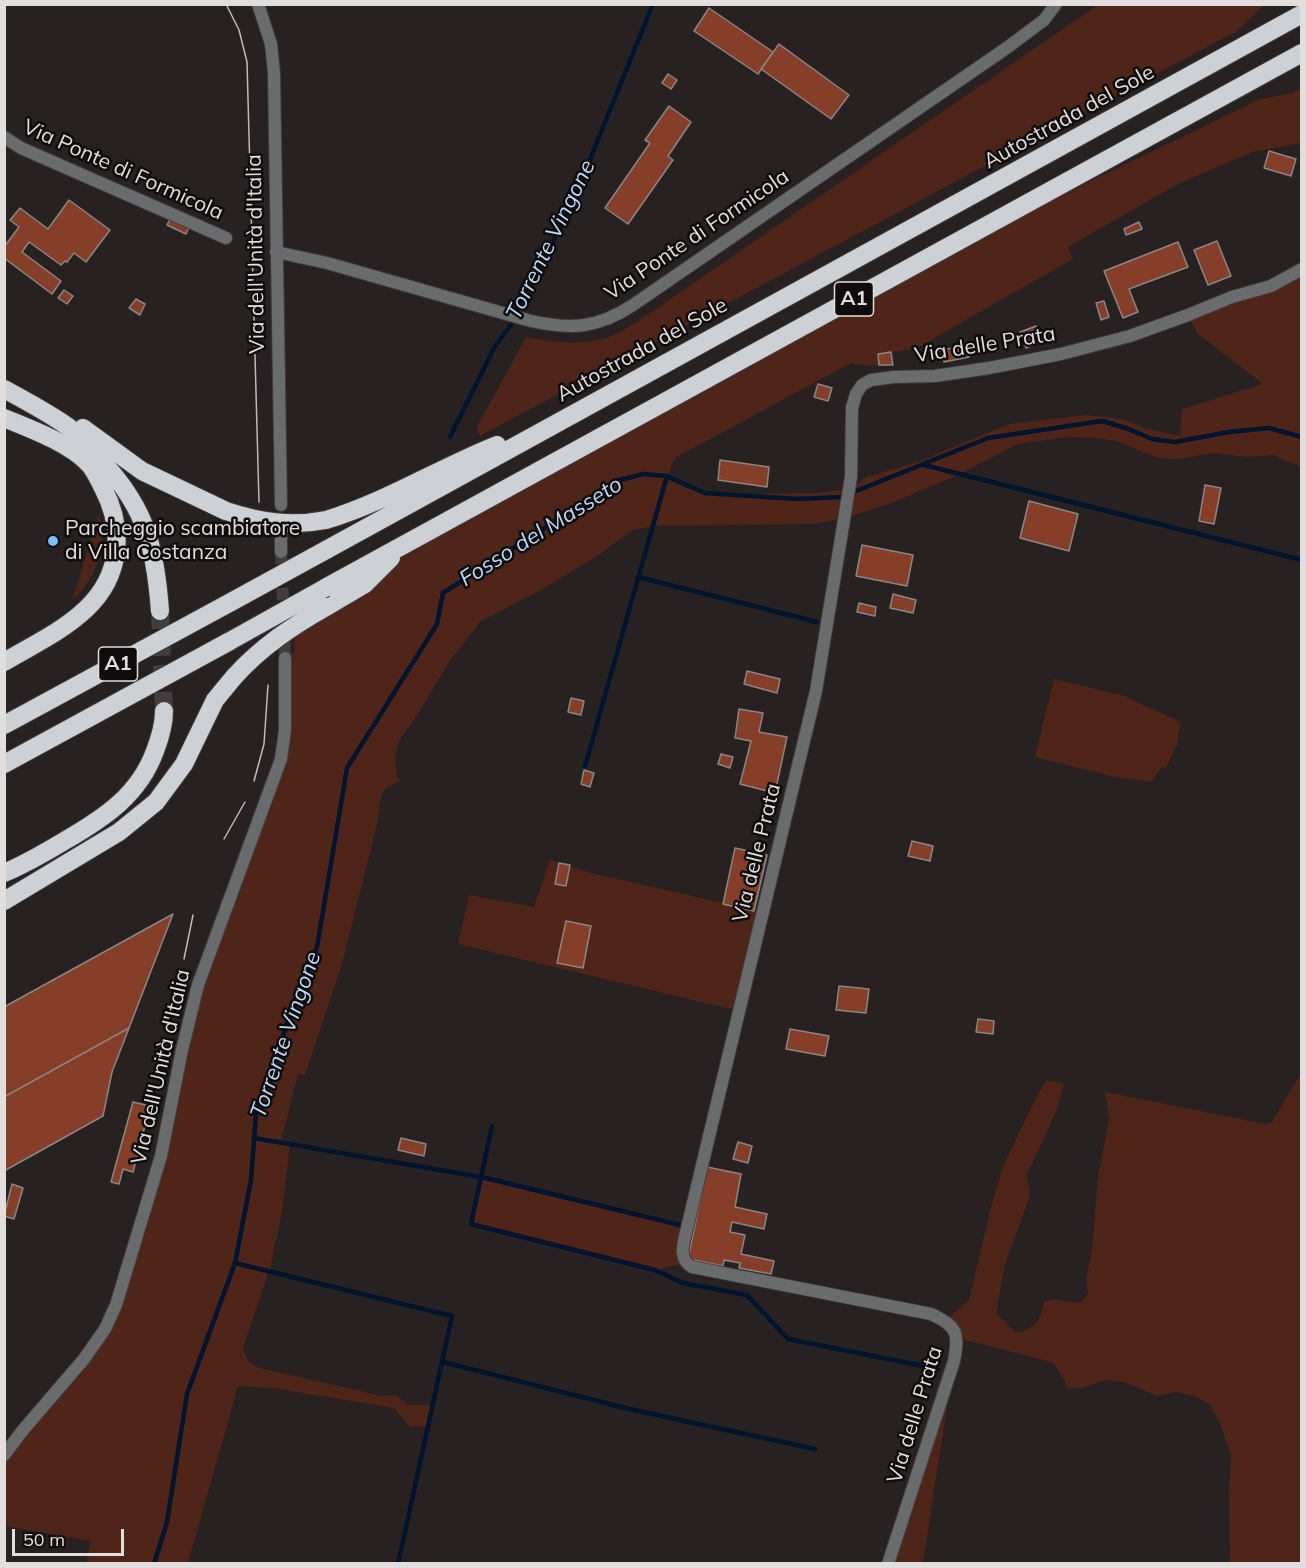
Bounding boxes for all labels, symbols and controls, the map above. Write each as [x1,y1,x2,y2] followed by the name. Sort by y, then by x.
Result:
[979,60,1159,174] street label: Autostrada del Sole
[19,114,227,226] street label: Via Ponte di Formicola
[242,154,270,354] street label: Via dell'Unità d'Italia
[501,156,601,324] water label: Torrente Vingone
[600,164,794,306] street label: Via Ponte di Formicola
[834,282,874,316] road number: A1
[552,293,732,407] street label: Autostrada del Sole
[913,321,1057,369] street label: Via delle Prata
[455,471,627,593] water label: Fosso del Masseto
[65,516,300,566] place label: Parcheggio scambiatore di Villa Costanza
[46,534,60,548] marker: Parcheggio scambiatore di Villa Costanza
[98,647,138,681] road number: A1
[728,781,786,925] street label: Via delle Prata
[245,948,327,1122] water label: Torrente Vingone
[126,967,196,1167] street label: Via dell'Unità d'Italia
[882,1343,948,1487] street label: Via delle Prata
[15,1517,128,1555] scale bar
[23,1528,65,1551] text: 50 m

